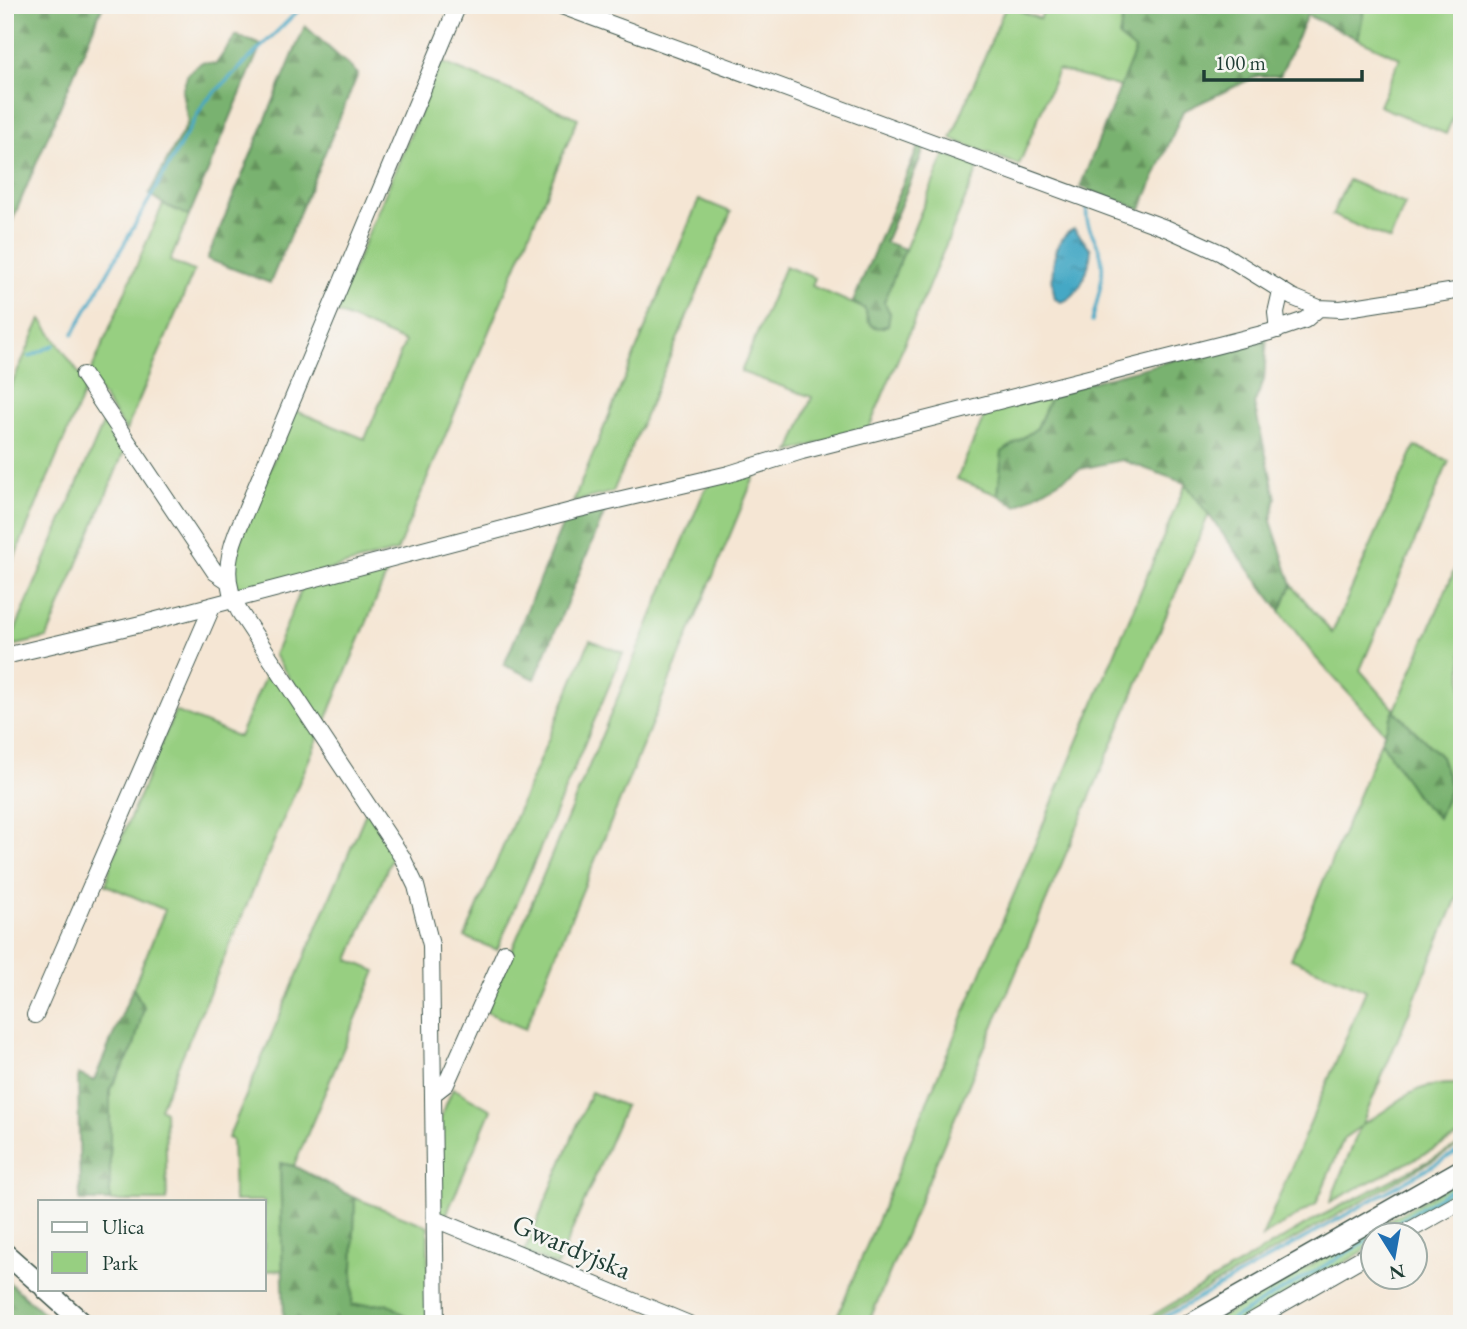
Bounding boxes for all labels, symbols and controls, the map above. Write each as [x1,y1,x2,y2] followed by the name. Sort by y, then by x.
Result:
[1204,38,1362,82] scale bar
[1215,49,1266,76] text: 100 m
[38,1200,266,1290] legend
[507,1205,638,1287] street label: Gwardyjska
[102,1213,145,1240] text: Ulica
[1358,1220,1428,1290] north arrow
[102,1249,139,1276] text: Park
[1387,1258,1407,1286] text: N

